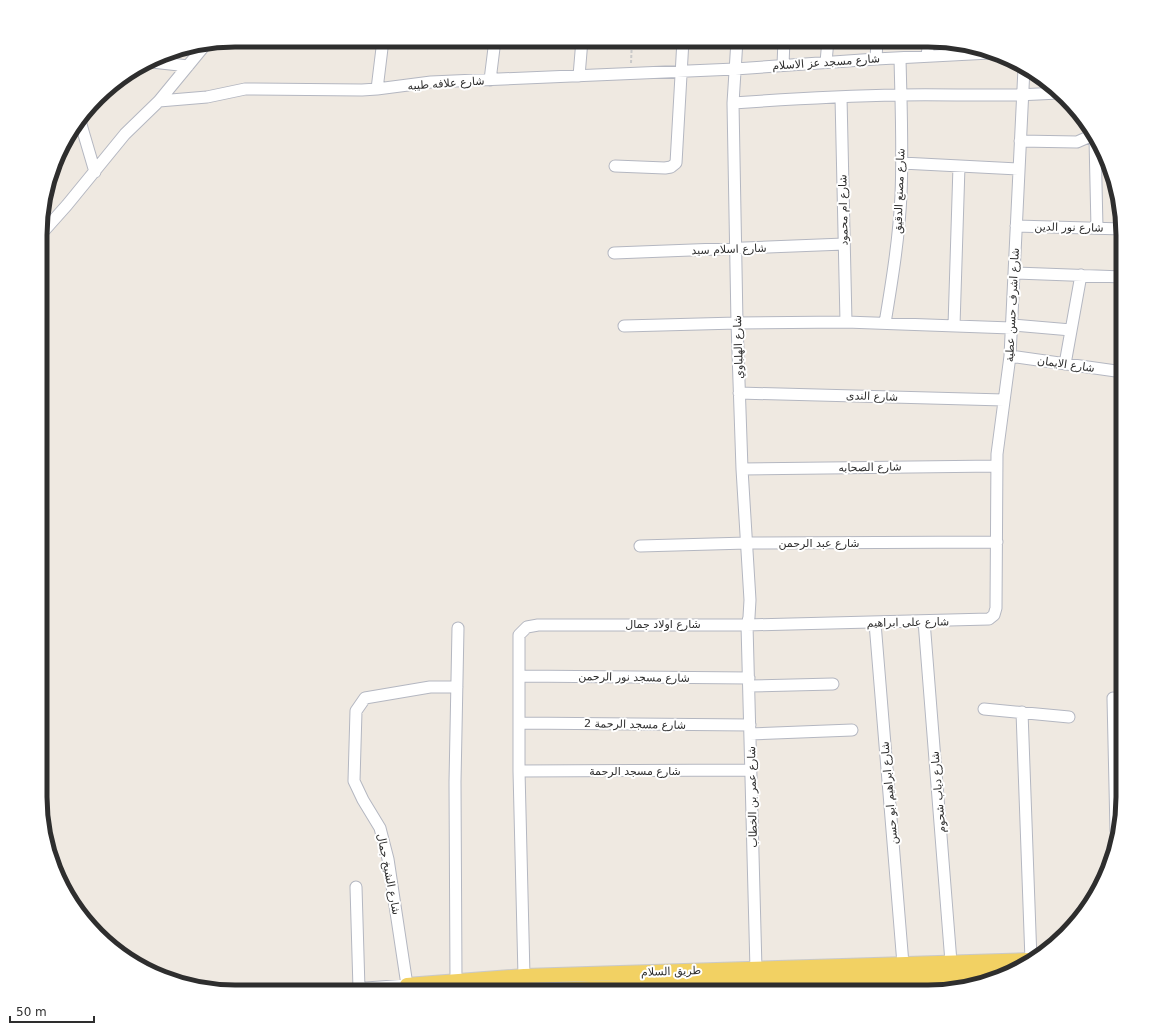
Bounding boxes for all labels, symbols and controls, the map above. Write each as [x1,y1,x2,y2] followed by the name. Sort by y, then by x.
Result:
[772,52,880,73] street label: شارع مسجد عز الاسلام
[407,74,485,93] street label: شارع علافه طيبه
[892,148,908,234] street label: شارع مصنع الدقيق
[836,174,851,246] street label: شارع ام محمود
[1034,220,1104,235] street label: شارع نور الدين
[691,242,767,257] street label: شارع اسلام سيد
[1003,248,1022,363] street label: شارع اشرف حسن عطية
[731,315,746,379] street label: شارع الهلباوي
[1036,354,1096,375] street label: شارع الايمان
[846,389,898,404] street label: شارع الندى
[838,460,902,475] street label: شارع الصحابه
[778,537,860,550] street label: شارع عبد الرحمن
[867,615,949,630] street label: شارع على ابراهيم
[625,618,701,631] street label: شارع اولاد جمال
[578,670,690,685] street label: شارع مسجد نور الرحمن
[584,717,686,732] street label: شارع مسجد الرحمة 2
[879,741,900,845] street label: شارع ابراهيم ابو حسن
[745,746,760,848] street label: شارع عمر بن الخطاب
[928,751,949,833] street label: شارع دياب شحوم
[589,765,681,778] street label: شارع مسجد الرحمة
[374,832,403,916] street label: شارع الشيخ جمال
[641,964,702,980] street label: طريق السلام
[10,998,94,1024] scale bar
[16,1005,47,1019] text: 50 m

